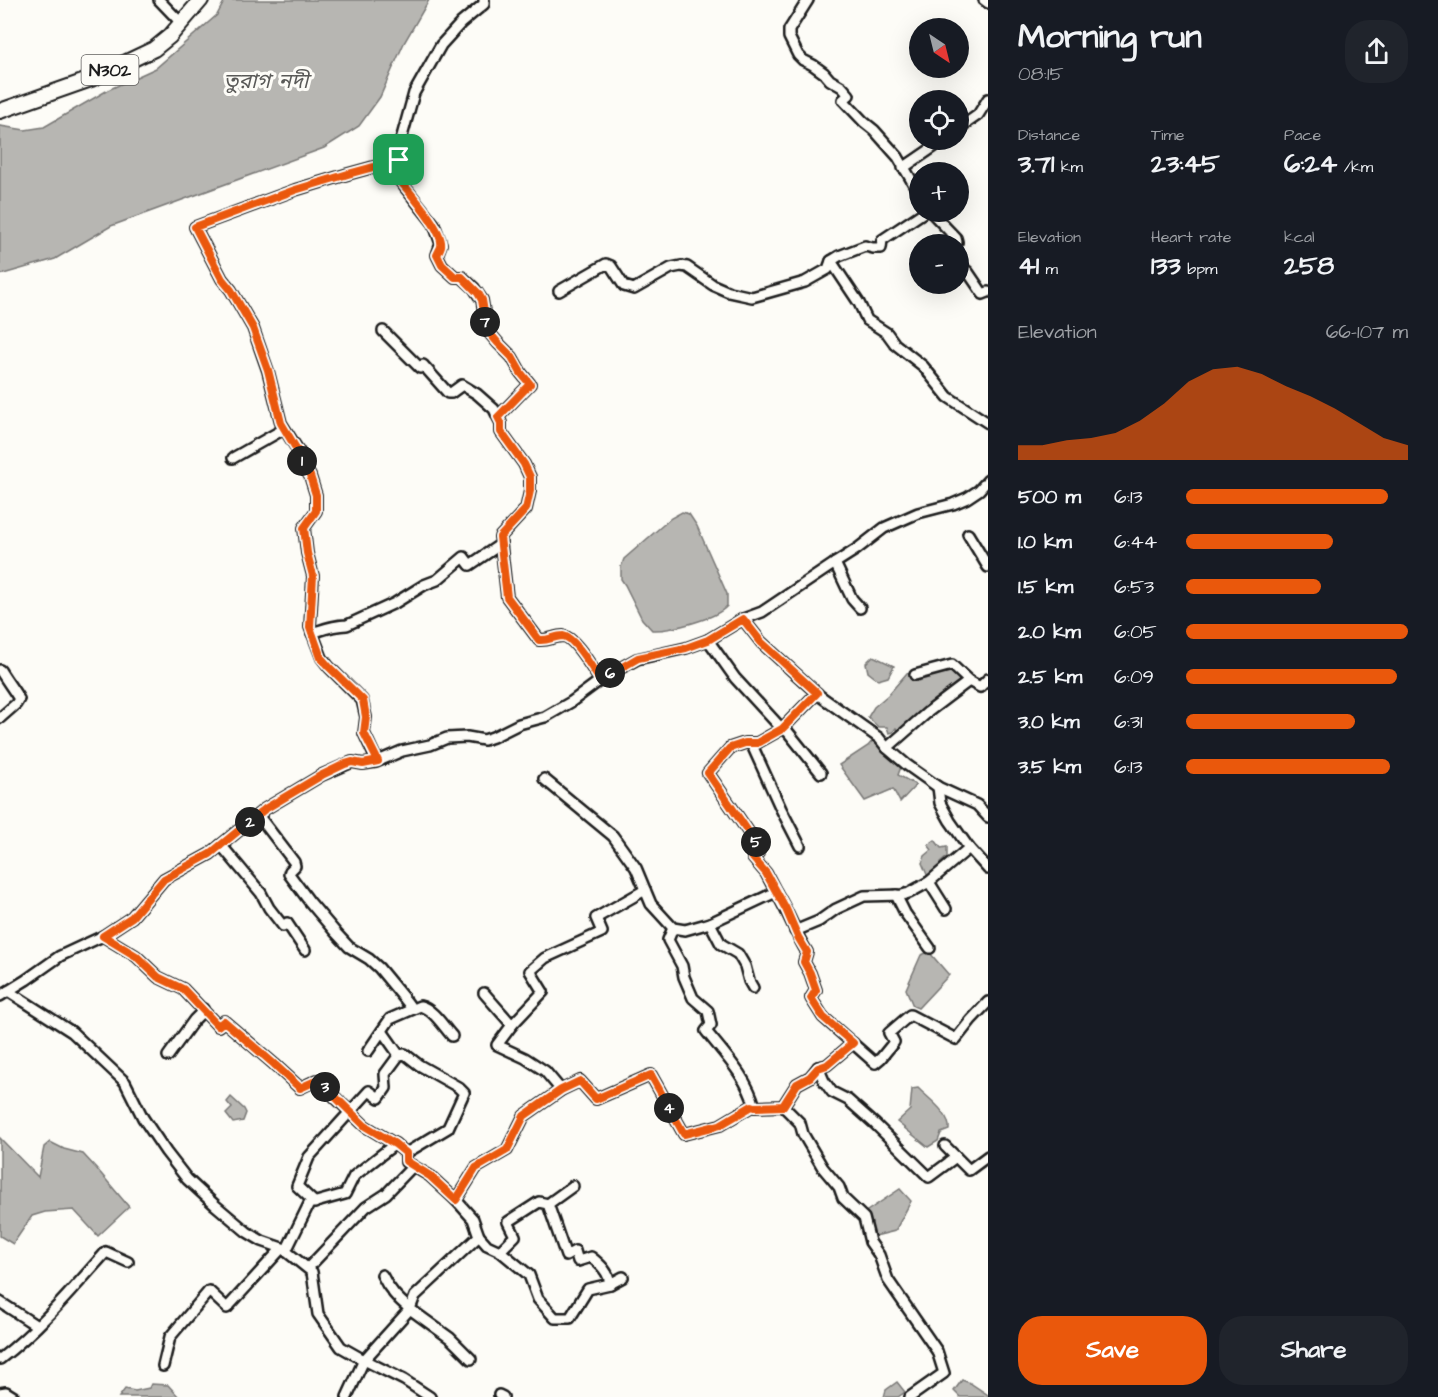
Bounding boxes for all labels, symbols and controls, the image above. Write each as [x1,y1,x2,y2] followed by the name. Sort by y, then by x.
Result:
[1018,14,1202,60] text: Morning run
[909,18,969,78] north arrow
[909,18,969,294] map controls
[1345,20,1408,83] button: share
[82,55,138,85] road number: N302
[1018,60,1064,88] text: 08:15
[224,67,313,96] water label: তুরাগ নদী
[909,90,969,150] button: locate
[1018,124,1080,146] text: Distance
[1151,124,1185,146] text: Time
[1284,124,1321,146] text: Pace
[373,134,424,185] pin
[382,143,415,176] icon: arrive
[1018,146,1054,182] text: 3.71
[1151,146,1220,182] text: 23:45
[1284,146,1337,182] text: 6:24
[1054,156,1083,178] text: km
[1337,156,1373,178] text: /km
[909,162,969,222] button: +
[1018,226,1081,248] text: Elevation
[1151,226,1231,248] text: Heart rate
[1284,226,1315,248] text: kcal
[909,234,969,294] button: −
[1018,248,1039,284] text: 41
[1151,248,1181,284] text: 133
[1284,248,1334,284] text: 258
[1039,258,1058,280] text: m
[1181,258,1218,280] text: bpm
[470,307,500,337] pin: 7
[480,311,490,333] text: 7
[1018,318,1097,346] text: Elevation
[1326,318,1408,346] text: 66–107 m
[287,446,317,476] pin: 1
[301,450,303,472] text: 1
[1018,483,1081,511] text: 500 m
[1114,483,1143,511] text: 6:13
[1018,528,1072,556] text: 1.0 km
[1114,528,1157,556] text: 6:44
[1018,573,1073,601] text: 1.5 km
[1114,573,1154,601] text: 6:53
[1018,618,1081,646] text: 2.0 km
[1114,618,1157,646] text: 6:05
[595,658,625,688] pin: 6
[605,662,615,684] text: 6
[1018,663,1082,691] text: 2.5 km
[1114,663,1154,691] text: 6:09
[1018,708,1079,736] text: 3.0 km
[1114,708,1143,736] text: 6:31
[1018,753,1081,781] text: 3.5 km
[1114,753,1143,781] text: 6:13
[235,807,265,837] pin: 2
[245,811,255,833] text: 2
[741,827,771,857] pin: 5
[750,831,762,853] text: 5
[310,1072,340,1102] pin: 3
[321,1076,329,1098] text: 3
[654,1093,684,1123] pin: 4
[664,1097,674,1119] text: 4
[1018,1316,1207,1385] button: Save
[1219,1316,1408,1385] button: Share

